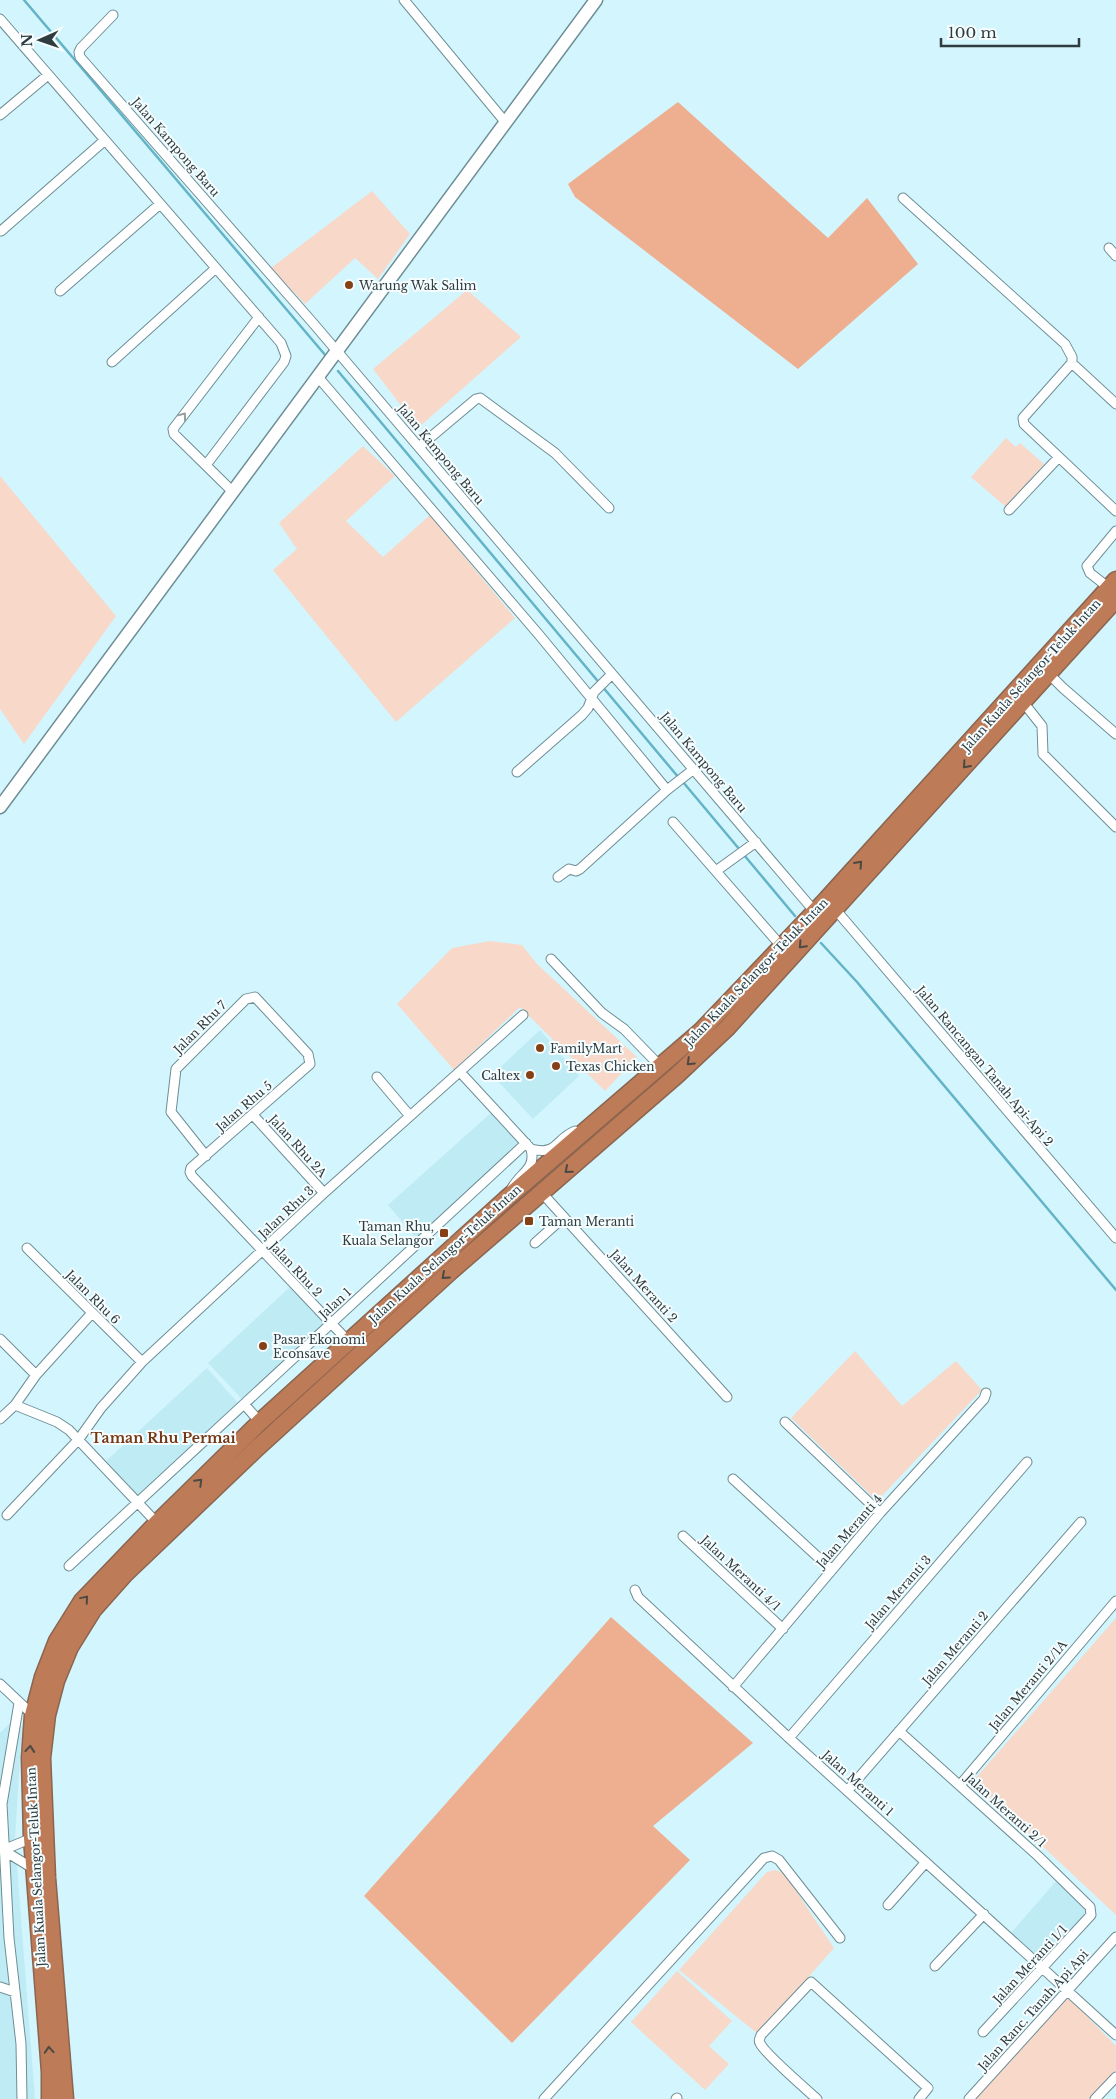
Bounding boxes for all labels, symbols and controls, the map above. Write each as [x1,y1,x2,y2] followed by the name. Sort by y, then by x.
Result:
[15,15,65,65] north arrow
[941,15,1078,47] scale bar
[948,23,997,42] text: 100 m
[18,34,36,47] text: N
[128,93,223,200] street label: Jalan Kampong Baru
[358,278,477,293] place label: Warung Wak Salim
[343,279,355,291] marker: Warung Wak Salim
[393,399,487,507] street label: Jalan Kampong Baru
[177,412,186,422] one-way arrow
[957,596,1103,756] street label: Jalan Kuala Selangor-Teluk Intan
[656,707,750,815] street label: Jalan Kampong Baru
[963,759,972,768] one-way arrow
[853,861,862,870] one-way arrow
[680,895,831,1051] street label: Jalan Kuala Selangor-Teluk Intan
[799,940,808,949] one-way arrow
[912,981,1056,1149] street label: Jalan Rancangan Tanah Api-Api 2
[169,997,230,1058] street label: Jalan Rhu 7
[550,1041,623,1056] place label: FamilyMart
[534,1042,546,1054] marker: FamilyMart
[687,1056,696,1065] one-way arrow
[566,1059,655,1074] place label: Texas Chicken
[550,1060,562,1072] marker: Texas Chicken
[481,1068,521,1083] place label: Caltex
[524,1069,536,1081] marker: Caltex
[211,1078,275,1136] street label: Jalan Rhu 5
[265,1110,331,1181] street label: Jalan Rhu 2A
[565,1164,574,1173] one-way arrow
[364,1182,524,1328] street label: Jalan Kuala Selangor-Teluk Intan
[254,1183,317,1243] street label: Jalan Rhu 3
[539,1214,634,1229] place label: Taman Meranti
[523,1215,535,1227] marker: Taman Meranti
[342,1219,434,1248] place label: Taman Rhu, Kuala Selangor
[438,1227,450,1239] marker: Taman Rhu, Kuala Selangor
[265,1237,325,1300] street label: Jalan Rhu 2
[606,1245,681,1326] street label: Jalan Meranti 2
[61,1265,123,1327] street label: Jalan Rhu 6
[442,1270,451,1279] one-way arrow
[314,1284,354,1323] street label: Jalan 1
[273,1332,365,1361] place label: Pasar Ekonomi Econsave
[257,1340,269,1352] marker: Pasar Ekonomi Econsave
[90,1429,236,1447] district label: Taman Rhu Permai
[193,1479,202,1488] one-way arrow
[812,1491,885,1572] street label: Jalan Meranti 4
[697,1531,784,1614] street label: Jalan Meranti 4/1
[861,1552,934,1634] street label: Jalan Meranti 3
[80,1595,89,1604] one-way arrow
[918,1608,991,1690] street label: Jalan Meranti 2
[985,1636,1071,1735] street label: Jalan Meranti 2/1A
[25,1744,36,1752] one-way arrow
[818,1746,897,1819] street label: Jalan Meranti 1
[23,1767,49,1969] street label: Jalan Kuala Selangor-Teluk Intan
[961,1768,1050,1850] street label: Jalan Meranti 2/1
[988,1922,1070,2008] street label: Jalan Meranti 1/1
[973,1946,1091,2075] street label: Jalan Ranc. Tanah Api Api
[43,2046,54,2054] one-way arrow

